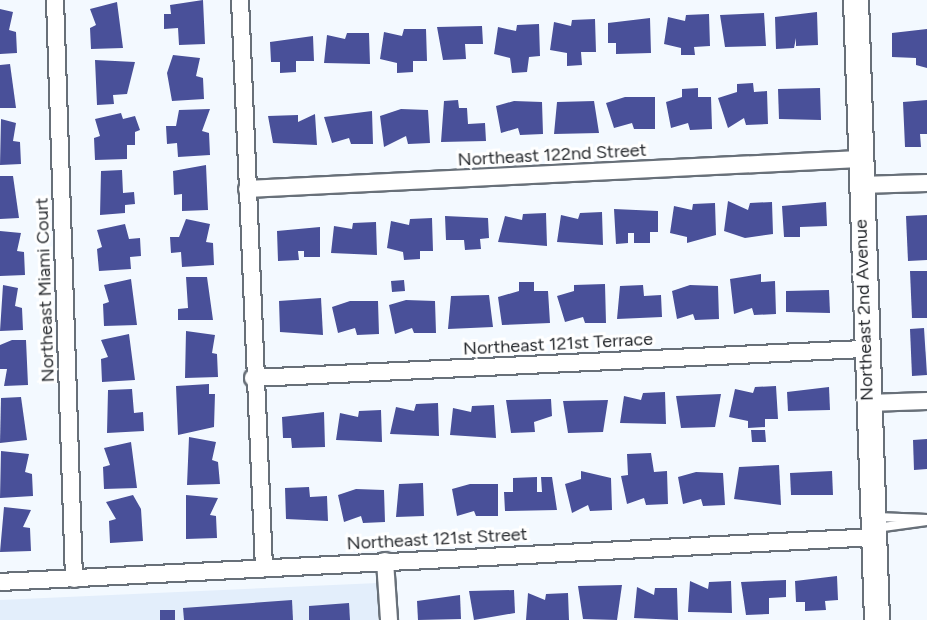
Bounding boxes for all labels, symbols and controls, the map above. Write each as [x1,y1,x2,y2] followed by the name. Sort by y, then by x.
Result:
[457,139,647,171] street label: Northeast 122nd Street
[31,197,59,383] street label: Northeast Miami Court
[850,219,878,401] street label: Northeast 2nd Avenue
[463,328,653,360] street label: Northeast 121st Terrace
[346,523,528,555] street label: Northeast 121st Street

